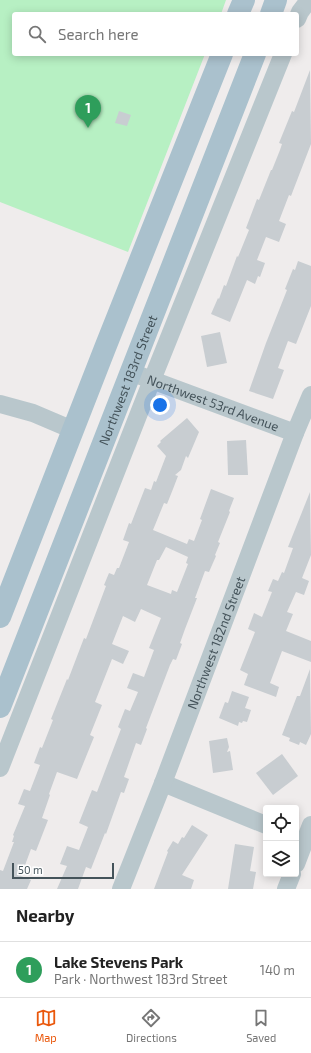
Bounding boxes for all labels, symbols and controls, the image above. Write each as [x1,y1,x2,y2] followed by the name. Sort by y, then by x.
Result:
[12,12,299,56] search box
[26,23,48,45] icon: search
[58,25,139,43] text: Search here
[75,95,101,128] pin: 1
[95,313,160,447] street label: Northwest 183rd Street
[145,371,281,434] street label: Northwest 53rd Avenue
[150,395,170,415] your location
[184,574,248,711] street label: Northwest 182nd Street
[263,805,299,877] map controls
[263,805,299,841] button: locate
[263,841,299,877] button: layers
[12,861,114,880] scale bar
[18,863,43,876] text: 50 m
[16,905,74,925] text: Nearby
[54,953,183,971] text: Lake Stevens Park
[26,962,32,978] text: 1
[260,962,295,978] text: 140 m
[54,971,228,987] text: Park · Northwest 183rd Street
[35,1007,57,1044] tab: Map
[126,1007,177,1044] tab: Directions
[246,1007,276,1044] tab: Saved

